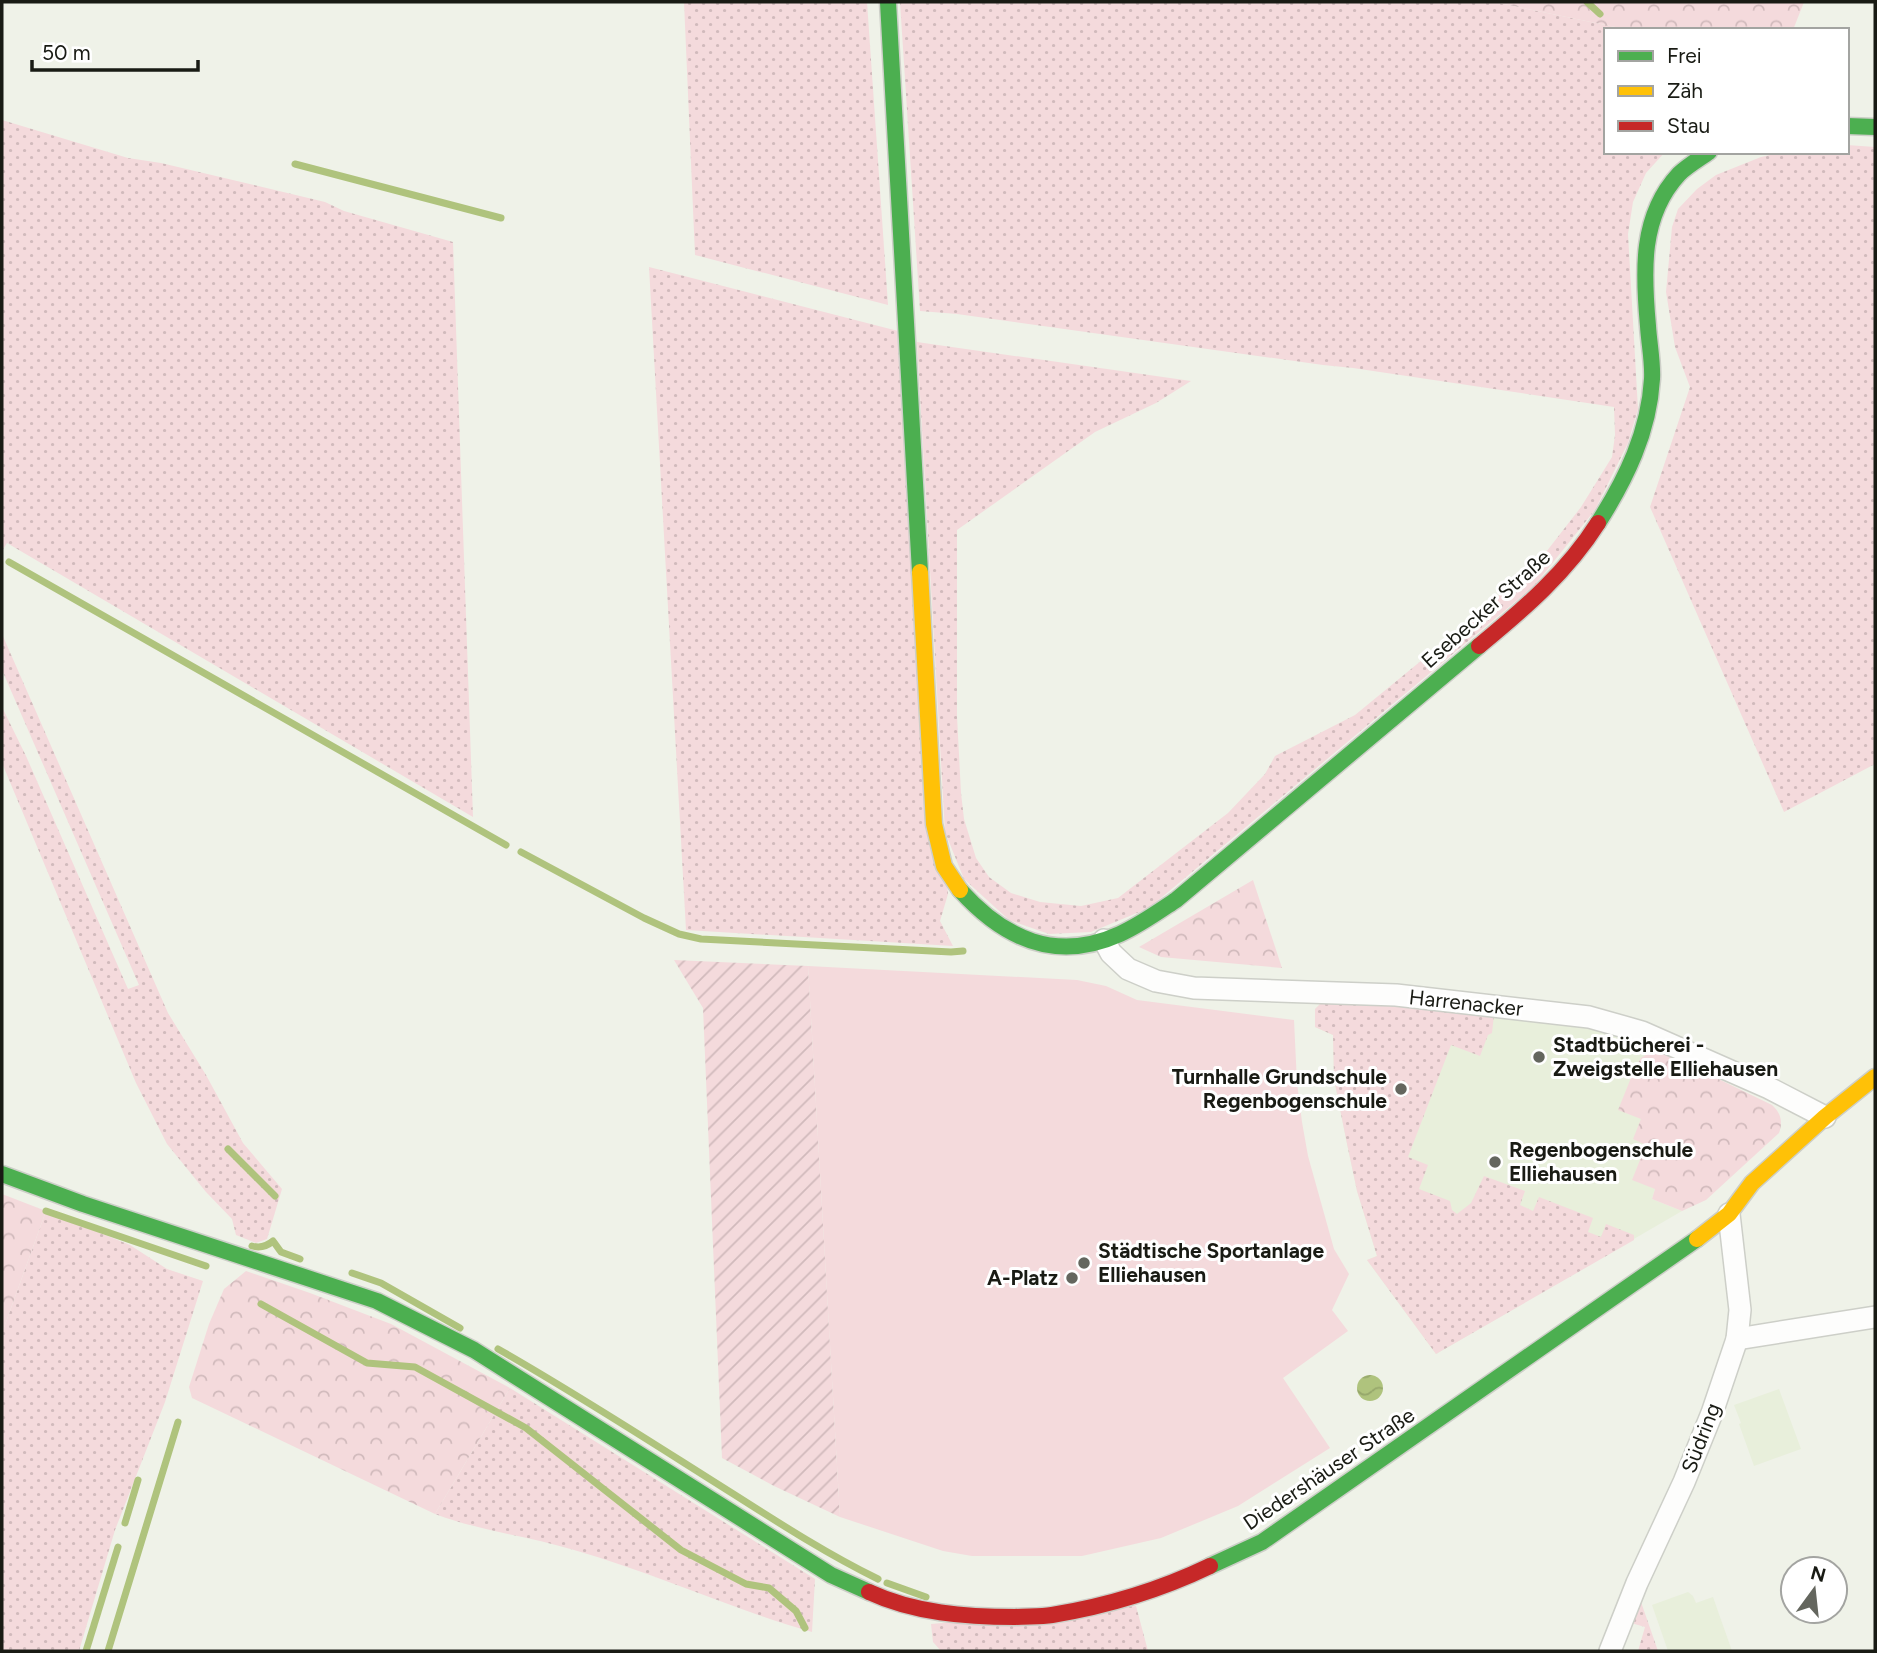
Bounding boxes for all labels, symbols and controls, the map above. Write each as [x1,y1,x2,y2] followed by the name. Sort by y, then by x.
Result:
[32,28,198,72] scale bar
[1604,28,1849,154] legend
[42,40,91,65] text: 50 m
[1667,43,1702,68] text: Frei
[1667,78,1703,103] text: Zäh
[1667,113,1710,138] text: Stau
[1416,544,1555,673] street label: Esebecker Straße
[1408,984,1524,1021] street label: Harrenacker
[1553,1032,1778,1081] place label: Stadtbücherei - Zweigstelle Elliehausen
[1531,1049,1547,1065] marker: Stadtbücherei - Zweigstelle Elliehausen
[1172,1064,1387,1113] place label: Turnhalle Grundschule Regenbogenschule
[1393,1081,1409,1097] marker: Turnhalle Grundschule Regenbogenschule
[1509,1137,1694,1186] place label: Regenbogenschule Elliehausen
[1487,1154,1503,1170] marker: Regenbogenschule Elliehausen
[1098,1238,1324,1287] place label: Städtische Sportanlage Elliehausen
[1076,1255,1092,1271] marker: Städtische Sportanlage Elliehausen
[987,1265,1058,1290] place label: A-Platz
[1064,1270,1080,1286] marker: A-Platz
[1676,1399,1725,1476] street label: Südring
[1238,1402,1419,1535] street label: Diedershäuser Straße
[1779,1555,1849,1625] north arrow
[1808,1561,1828,1587] text: N

